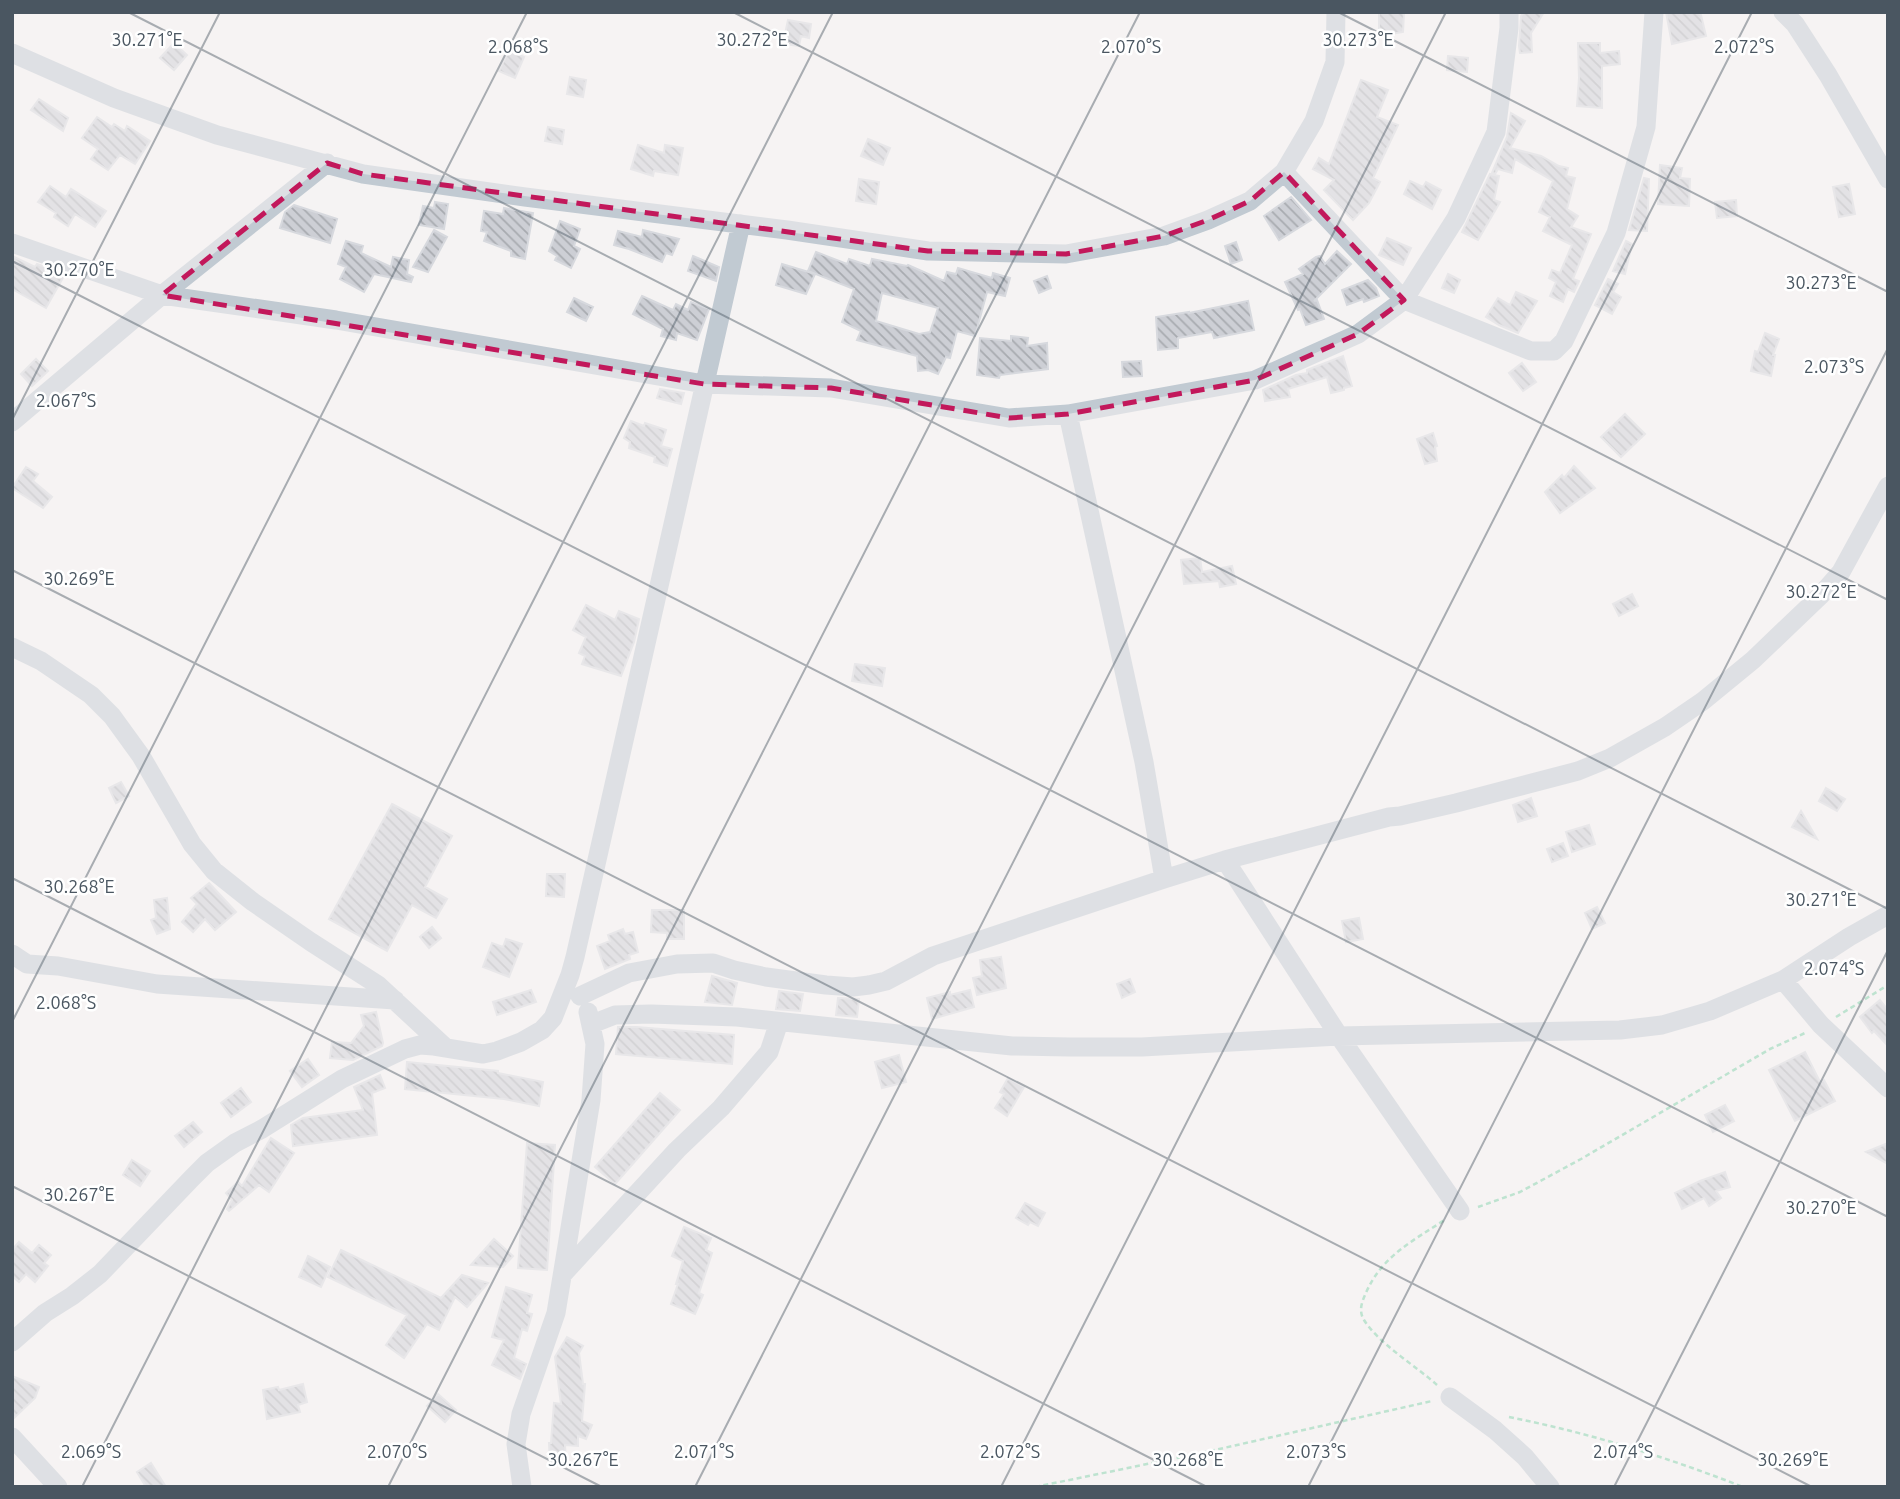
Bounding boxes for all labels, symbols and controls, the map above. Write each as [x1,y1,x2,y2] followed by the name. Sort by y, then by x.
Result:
[111,29,183,49] text: 30.271°E
[716,29,788,49] text: 30.272°E
[1322,29,1394,49] text: 30.273°E
[488,36,548,56] text: 2.068°S
[1101,36,1161,56] text: 2.070°S
[1714,36,1774,56] text: 2.072°S
[43,259,115,279] text: 30.270°E
[1785,272,1857,292] text: 30.273°E
[1804,356,1864,376] text: 2.073°S
[36,390,96,410] text: 2.067°S
[43,568,115,588] text: 30.269°E
[1785,581,1857,601] text: 30.272°E
[43,876,115,896] text: 30.268°E
[1785,889,1857,909] text: 30.271°E
[1804,958,1864,978] text: 2.074°S
[36,992,96,1012] text: 2.068°S
[43,1184,115,1204] text: 30.267°E
[1785,1197,1857,1217] text: 30.270°E
[61,1441,121,1461] text: 2.069°S
[367,1441,427,1461] text: 2.070°S
[674,1441,734,1461] text: 2.071°S
[980,1441,1040,1461] text: 2.072°S
[1286,1441,1346,1461] text: 2.073°S
[1593,1441,1653,1461] text: 2.074°S
[547,1449,619,1469] text: 30.267°E
[1152,1449,1224,1469] text: 30.268°E
[1757,1449,1829,1469] text: 30.269°E

